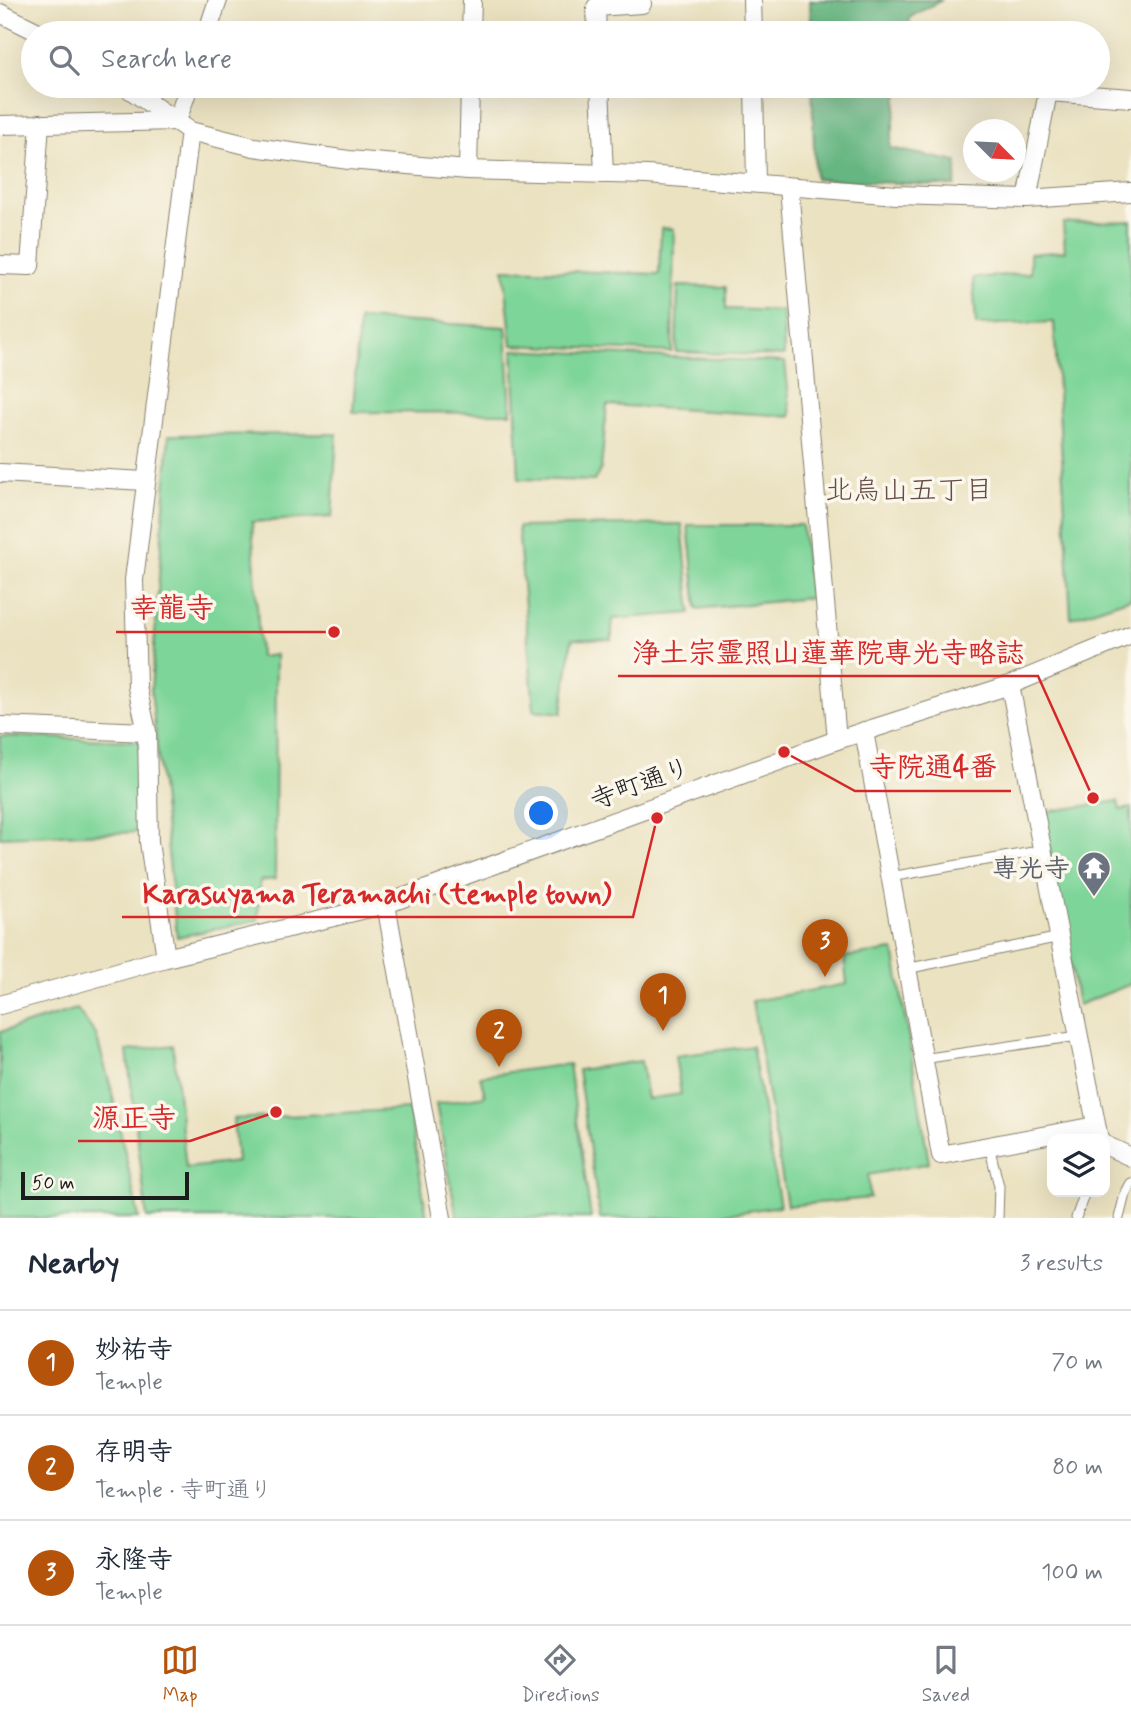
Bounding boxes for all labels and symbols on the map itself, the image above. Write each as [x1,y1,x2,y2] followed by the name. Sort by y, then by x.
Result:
[963,119,1026,182] north arrow
[825,473,993,510] district label: 北烏山五丁目
[116,583,228,632] callout: 幸龍寺
[130,591,214,628] text: 幸龍寺
[618,627,1038,676] callout: 浄土宗霊照山蓮華院専光寺略誌
[632,636,1024,673] text: 浄土宗霊照山蓮華院専光寺略誌
[855,742,1011,791] callout: 寺院通4番
[869,750,997,787] text: 寺院通4番
[586,751,695,819] street label: 寺町通り
[524,796,558,830] your location
[1075,849,1113,898] temple icon: 専光寺
[992,853,1070,887] place label: 専光寺
[122,868,633,917] callout: Karasuyama Teramachi (temple town)
[142,877,612,914] text: Karasuyama Teramachi (temple town)
[802,919,848,977] pin: 3
[640,973,686,1031] pin: 1
[476,1009,522,1067] pin: 2
[78,1092,190,1141] callout: 源正寺
[92,1101,176,1138] text: 源正寺
[21,1169,189,1201] scale bar

